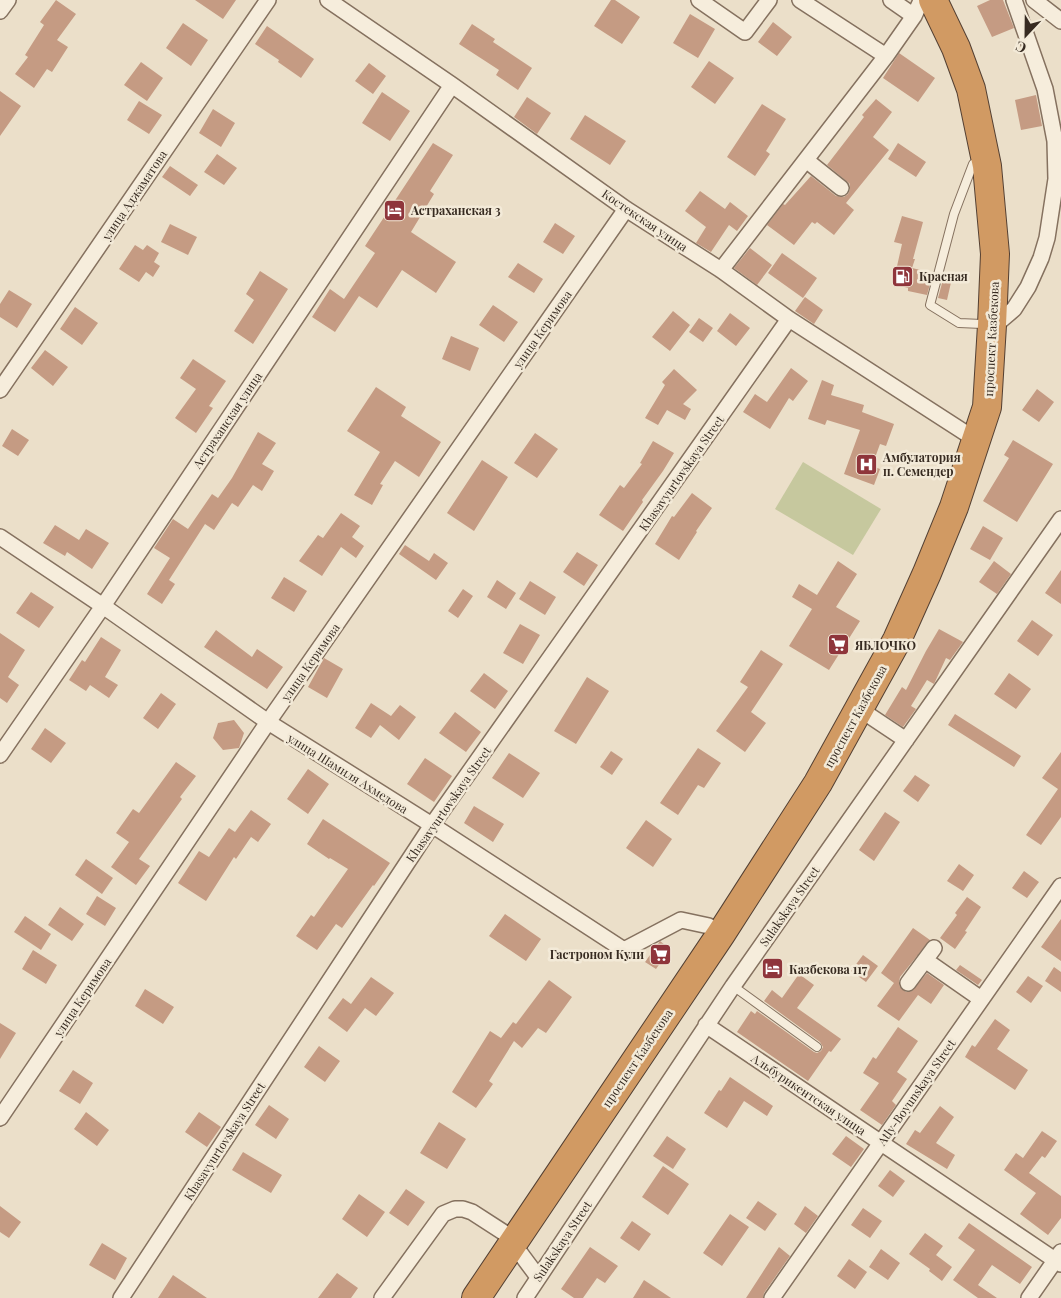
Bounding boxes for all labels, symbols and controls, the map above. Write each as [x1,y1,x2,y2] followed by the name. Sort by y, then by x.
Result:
[1001,10,1051,60] north arrow
[1013,37,1029,58] text: С
[97,147,170,244] street label: улица Аджаматова
[599,185,691,255] street label: Костекская улица
[383,198,407,222] hotel icon: Астраханская 3
[410,202,501,218] place label: Астраханская 3
[891,264,915,288] fuel station icon: Красная
[919,268,968,284] place label: Красная
[980,281,1002,397] street label: проспект Казбекова
[509,287,575,372] street label: улица Керимова
[188,369,265,472] street label: Астраханская улица
[635,411,727,534] street label: Khasavyurtovskaya Street
[882,449,961,479] place label: Амбулатория п. Семендер
[855,452,879,476] hospital icon: Амбулатория п. Семендер
[277,620,343,705] street label: улица Керимова
[827,633,851,657] supermarket icon: ЯБЛОЧКО
[854,637,916,653] place label: ЯБЛОЧКО
[820,662,890,770] street label: проспект Казбекова
[284,729,411,817] street label: улица Шамиля Ахмедова
[402,742,494,865] street label: Khasavyurtovskaya Street
[755,862,823,949] street label: Sulakskaya Street
[648,942,672,966] supermarket icon: Гастроном Кули
[550,946,644,962] place label: Гастроном Кули
[49,955,114,1040] street label: улица Керимова
[761,957,785,981] hotel icon: Казбекова 117
[789,961,868,977] place label: Казбекова 117
[598,1006,676,1110] street label: проспект Казбекова
[873,1035,959,1149] street label: Atly-Boyunskaya Street
[748,1049,869,1138] street label: Альбурикентская улица
[180,1078,269,1203] street label: Khasavyurtovskaya Street
[529,1197,595,1285] street label: Sulakskaya Street

